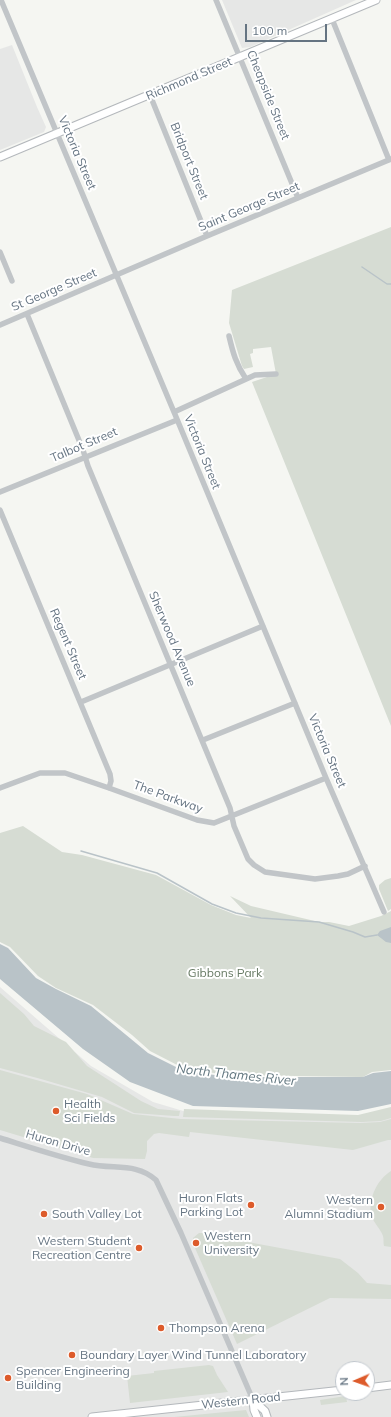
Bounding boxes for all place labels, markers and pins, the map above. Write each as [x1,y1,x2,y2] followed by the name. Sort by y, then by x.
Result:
[64,1097,116,1125] place label: Health Sci Fields
[51,1106,61,1116] marker: Health Sci Fields
[179,1191,243,1219] place label: Huron Flats Parking Lot
[284,1193,373,1221] place label: Western Alumni Stadium
[246,1200,256,1210] marker: Huron Flats Parking Lot
[376,1202,386,1212] marker: Western Alumni Stadium
[52,1207,142,1221] place label: South Valley Lot
[39,1209,49,1219] marker: South Valley Lot
[204,1229,259,1257] place label: Western University
[32,1234,131,1262] place label: Western Student Recreation Centre
[191,1238,201,1248] marker: Western University
[134,1243,144,1253] marker: Western Student Recreation Centre
[169,1321,265,1335] place label: Thompson Arena
[156,1323,166,1333] marker: Thompson Arena
[80,1348,306,1362] place label: Boundary Layer Wind Tunnel Laboratory
[67,1350,77,1360] marker: Boundary Layer Wind Tunnel Laboratory
[16,1364,130,1392] place label: Spencer Engineering Building
[3,1373,13,1383] marker: Spencer Engineering Building

